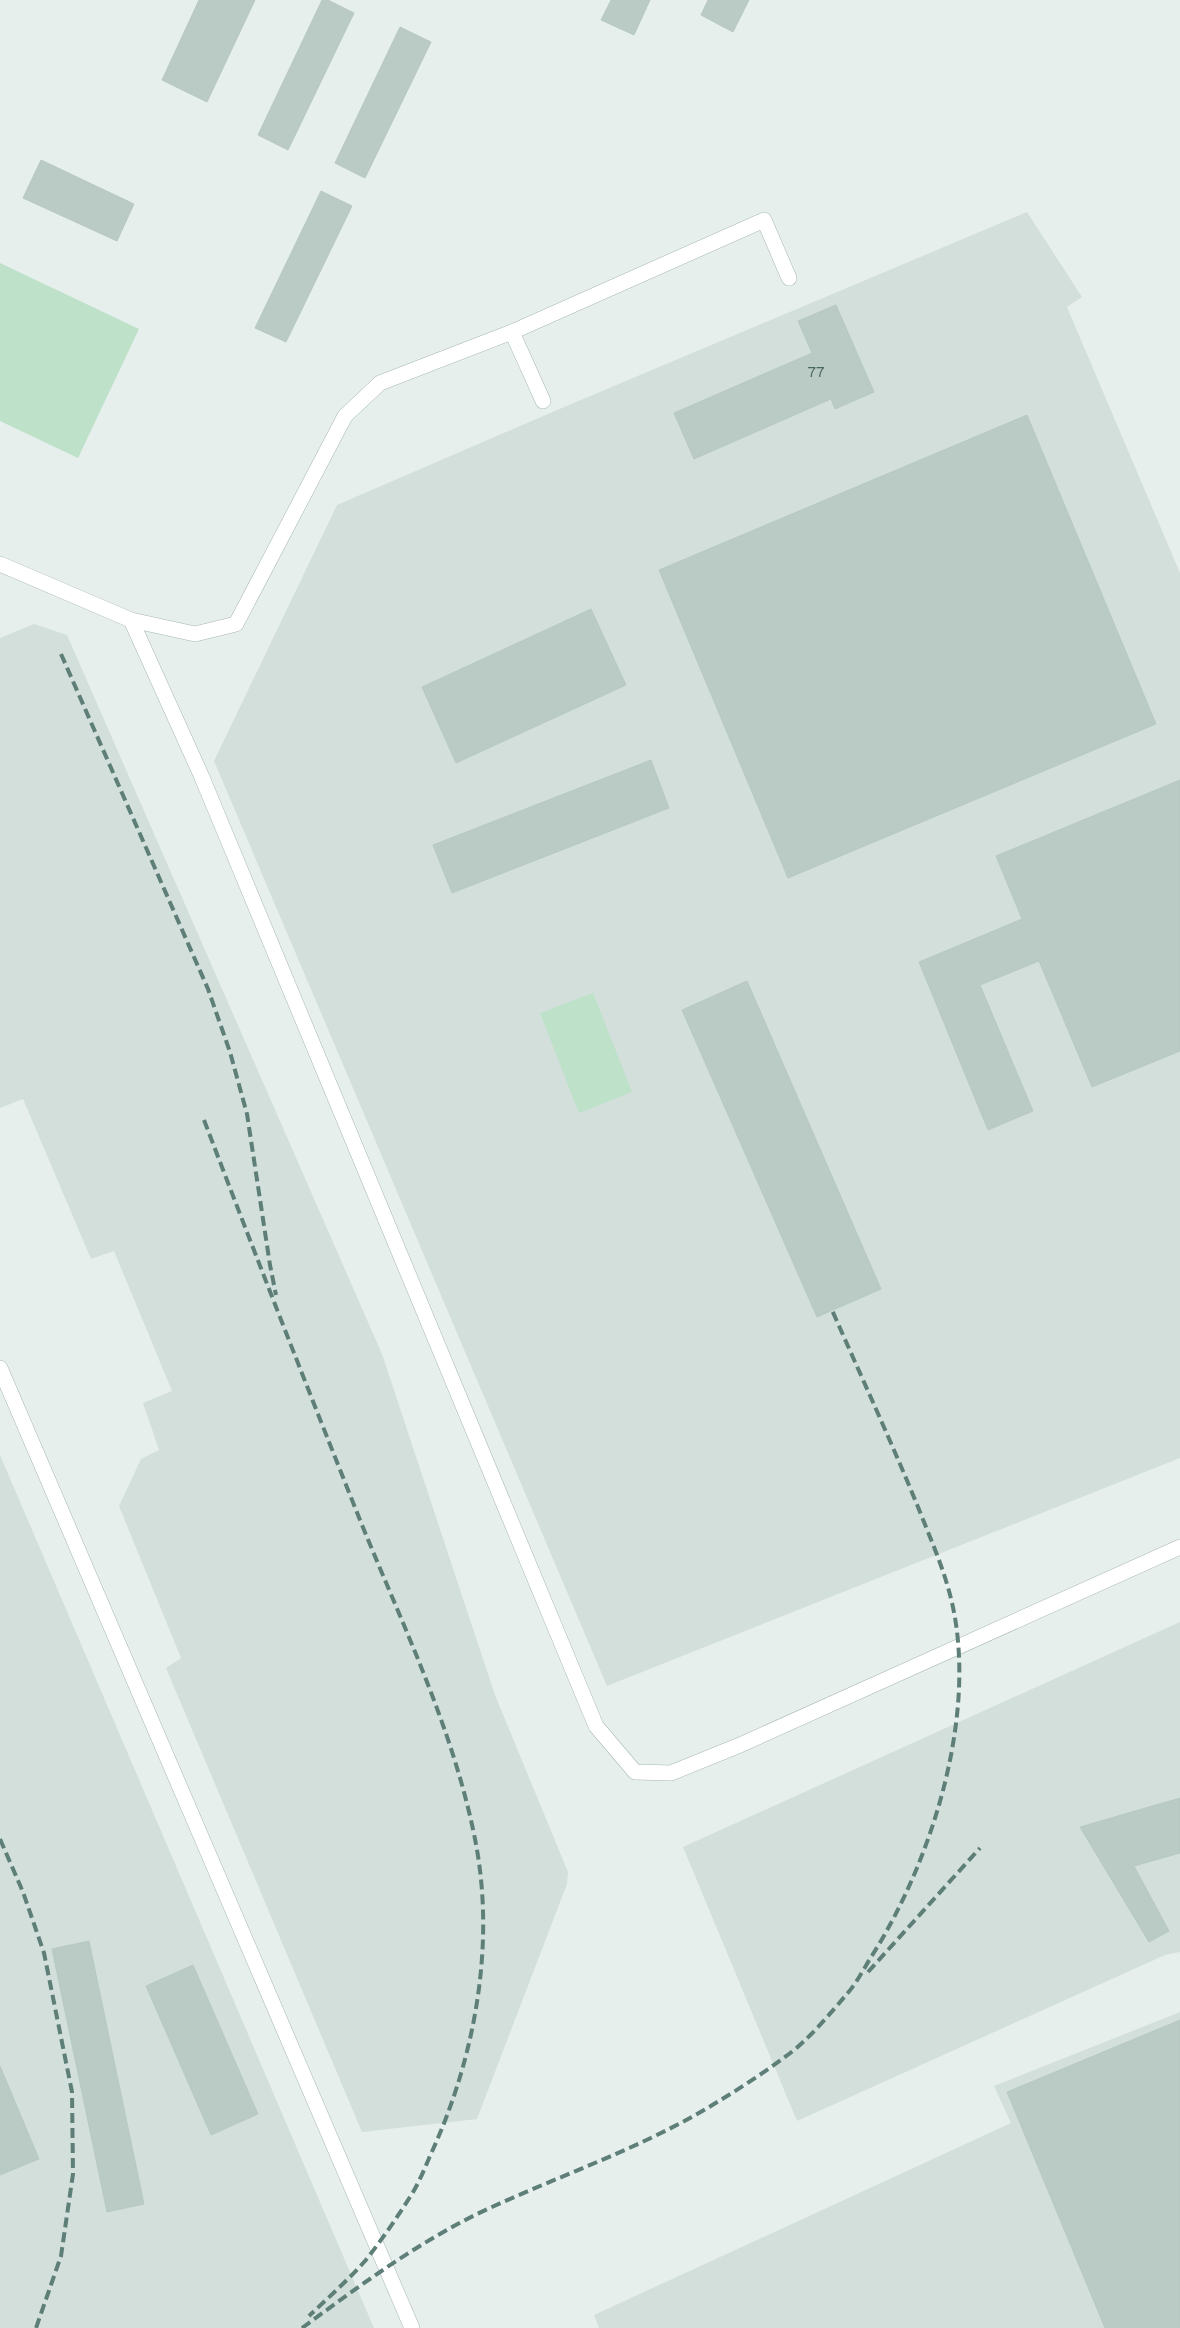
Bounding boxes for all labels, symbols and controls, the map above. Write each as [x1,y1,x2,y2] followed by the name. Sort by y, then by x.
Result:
[808,363,824,381] house number: 77

